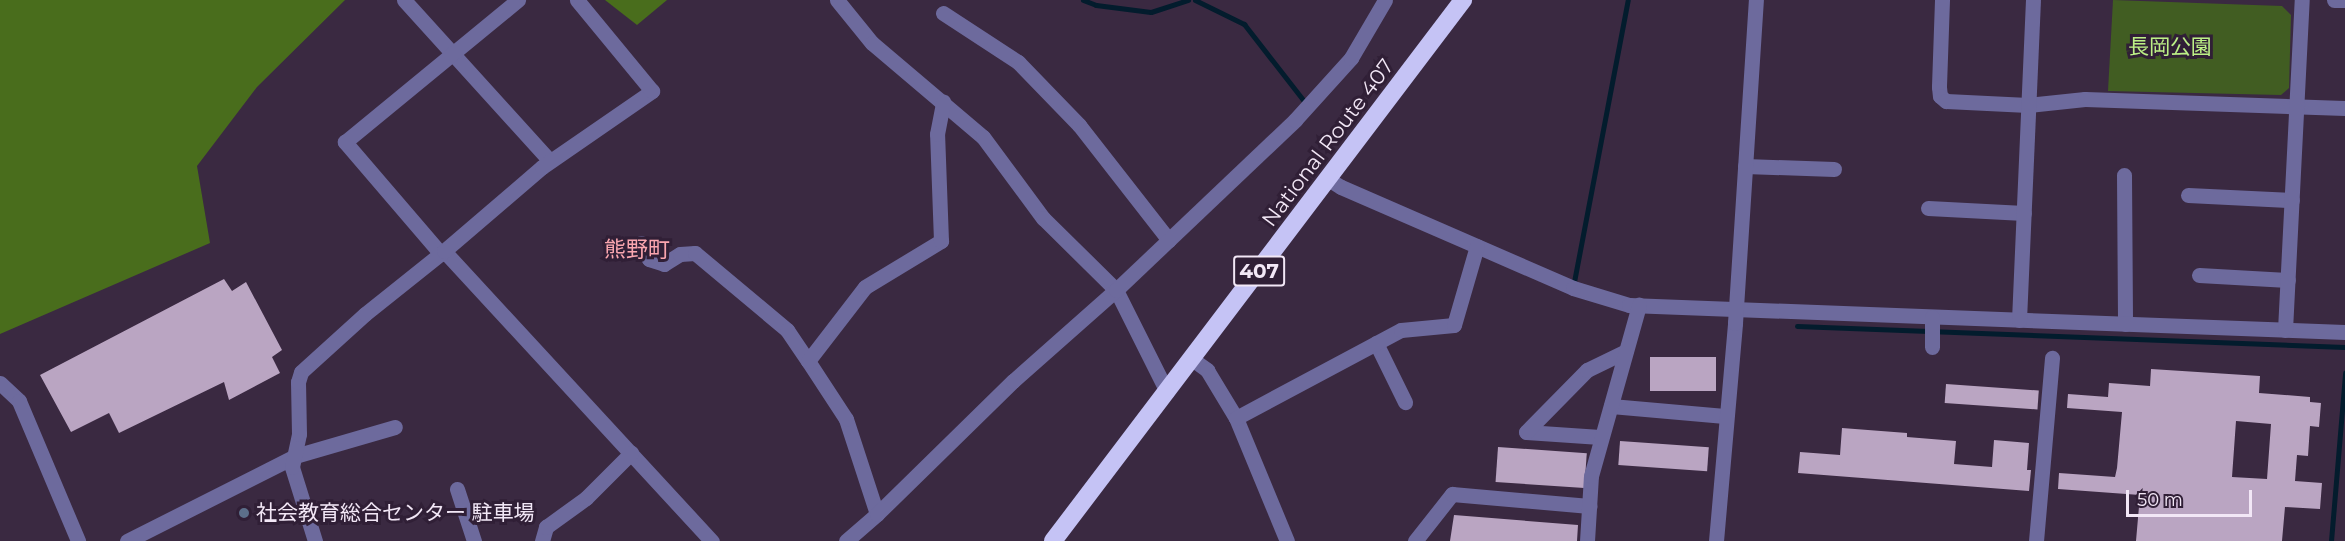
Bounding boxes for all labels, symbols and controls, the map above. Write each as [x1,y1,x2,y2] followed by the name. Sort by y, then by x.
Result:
[2128,34,2212,60] park label: 長岡公園
[1257,54,1399,232] street label: National Route 407
[604,237,670,263] district label: 熊野町
[1232,254,1286,288] road number: 407
[2129,478,2255,516] scale bar
[2137,489,2183,511] text: 50 m
[256,500,535,526] place label: 社会教育総合センター 駐車場
[237,506,251,520] marker: 社会教育総合センター 駐車場

